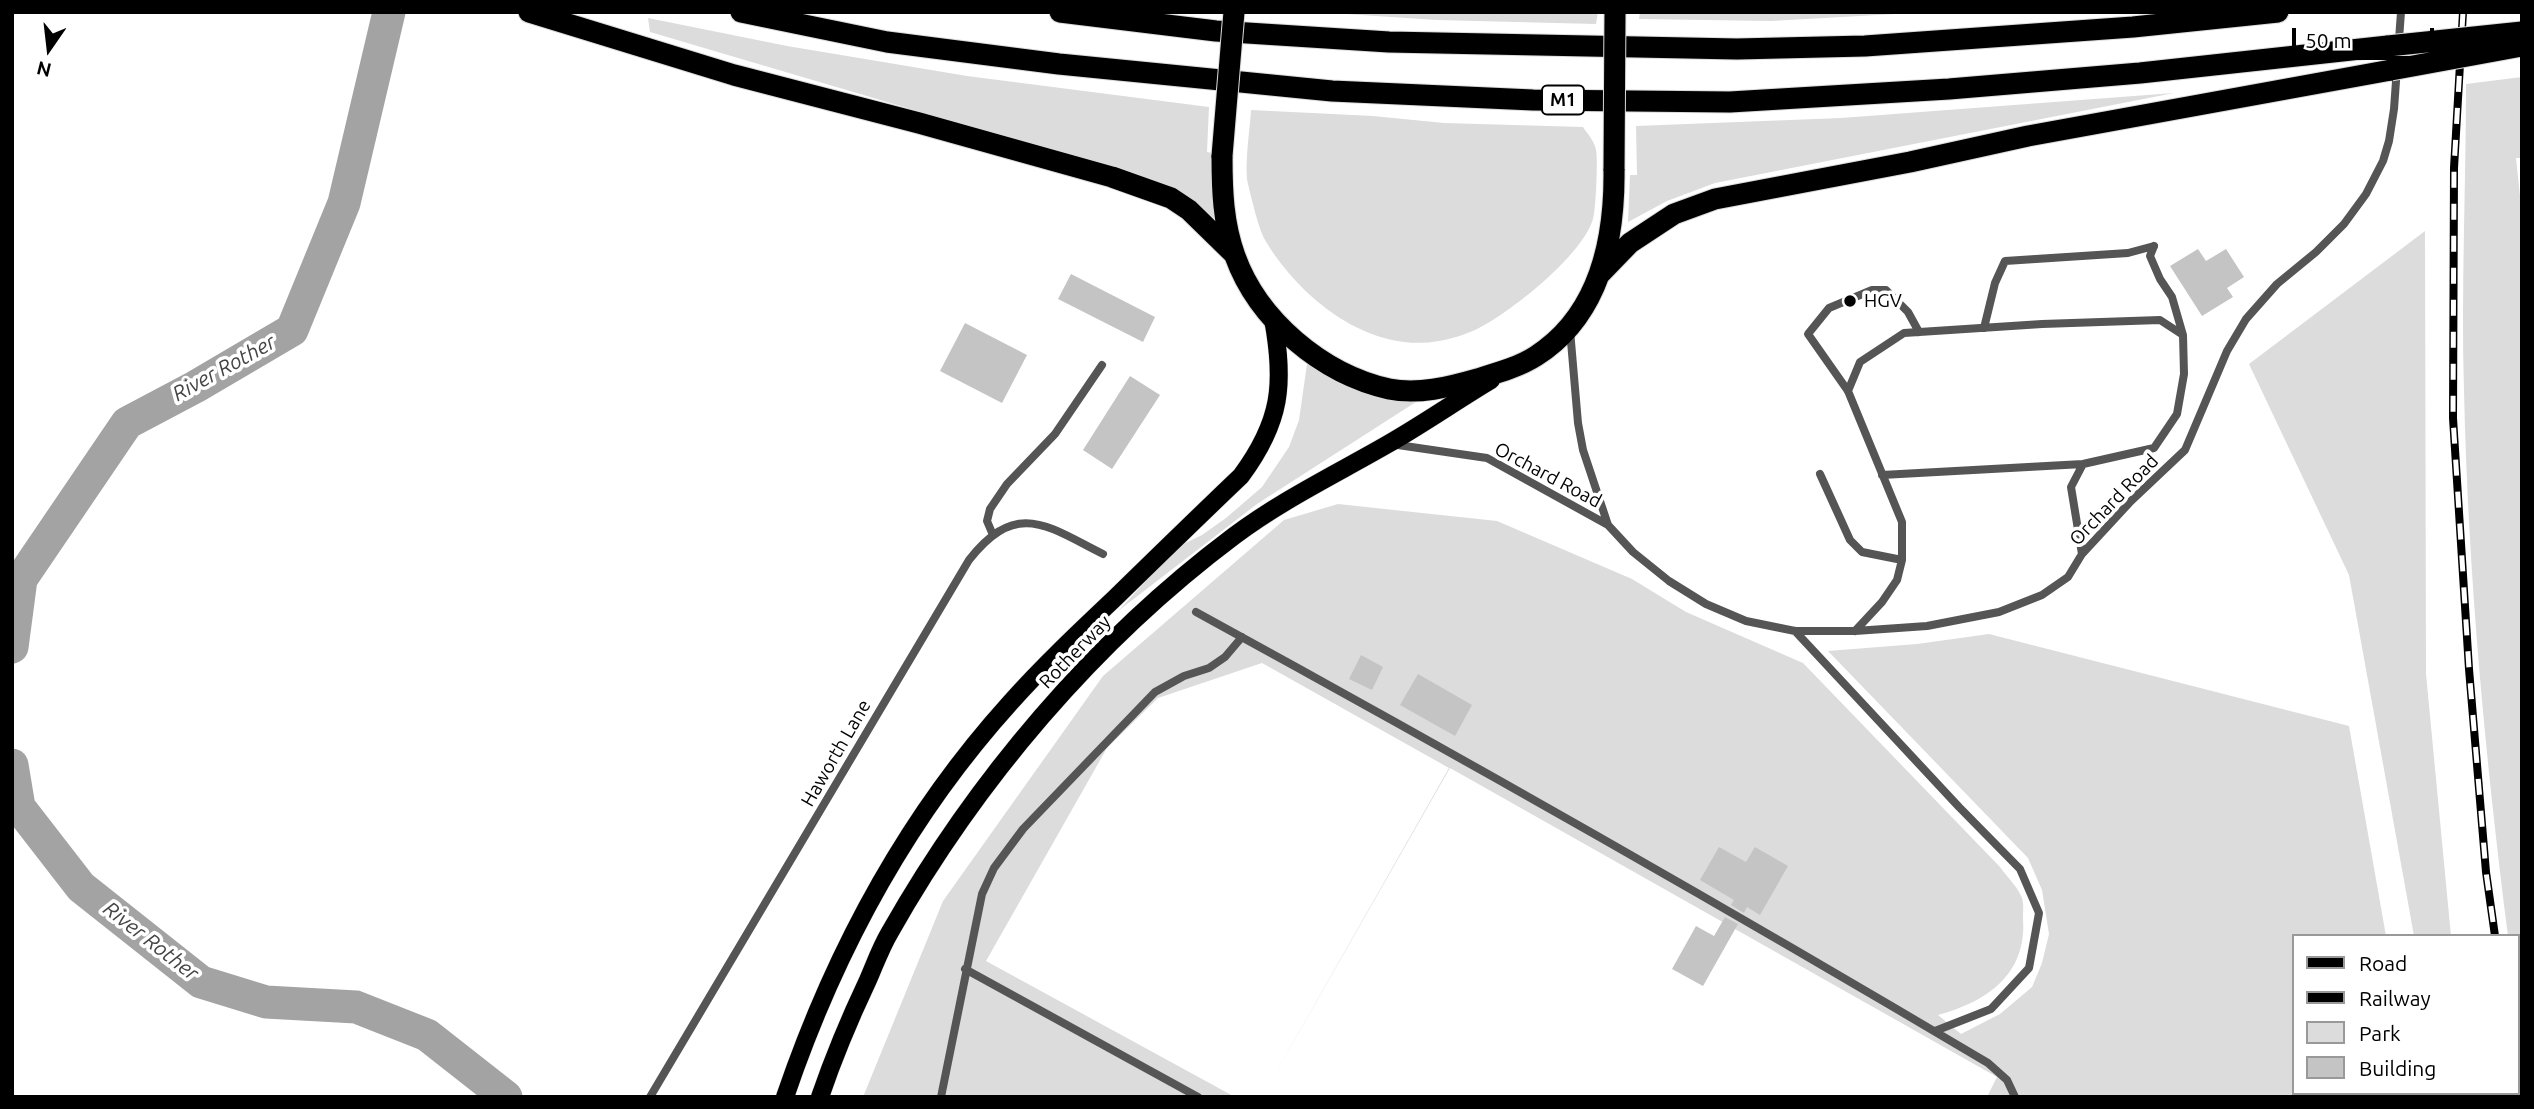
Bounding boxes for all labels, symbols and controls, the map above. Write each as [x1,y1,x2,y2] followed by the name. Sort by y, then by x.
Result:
[14,14,84,84] north arrow
[2296,14,2438,58] scale bar
[2305,28,2352,52] text: 50 m
[34,57,53,82] text: N
[1542,86,1584,114] road number: M1
[1864,290,1902,312] place label: HGV
[1842,293,1858,309] marker: HGV
[168,329,280,407] water label: River Rother
[1491,437,1605,513] street label: Orchard Road
[2065,450,2163,550] street label: Orchard Road
[1035,611,1115,693] street label: Rotherway
[796,696,876,810] street label: Haworth Lane
[98,896,204,986] water label: River Rother
[2292,934,2520,1095] legend
[2359,951,2407,975] text: Road
[2359,986,2431,1010] text: Railway
[2359,1021,2401,1045] text: Park
[2359,1056,2436,1080] text: Building

